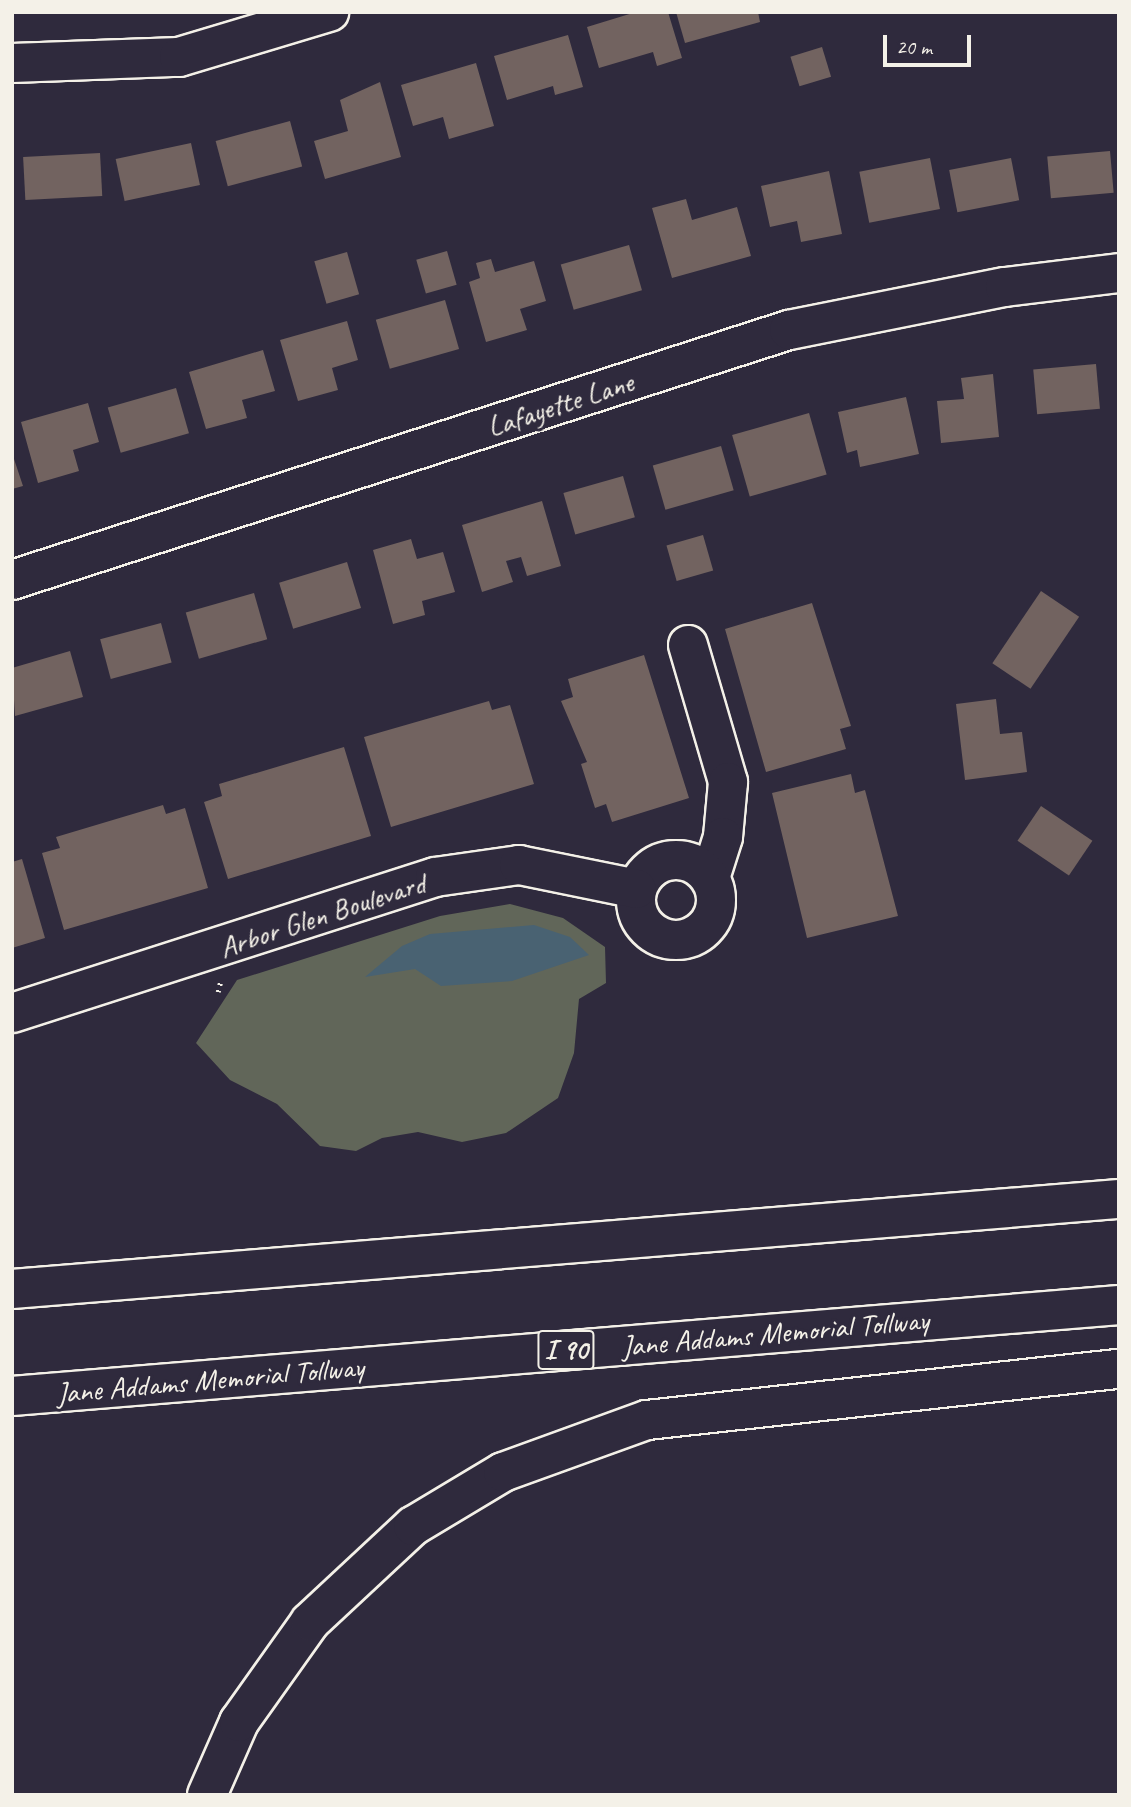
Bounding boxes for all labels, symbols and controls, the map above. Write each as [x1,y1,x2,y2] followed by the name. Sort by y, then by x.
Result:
[886,21,974,65] scale bar
[896,34,932,60] text: 20 m
[482,363,638,445] street label: Lafayette Lane
[214,865,430,965] street label: Arbor Glen Boulevard
[620,1302,930,1364] street label: Jane Addams Memorial Tollway
[536,1326,596,1374] road number: I 90
[55,1349,365,1411] street label: Jane Addams Memorial Tollway

